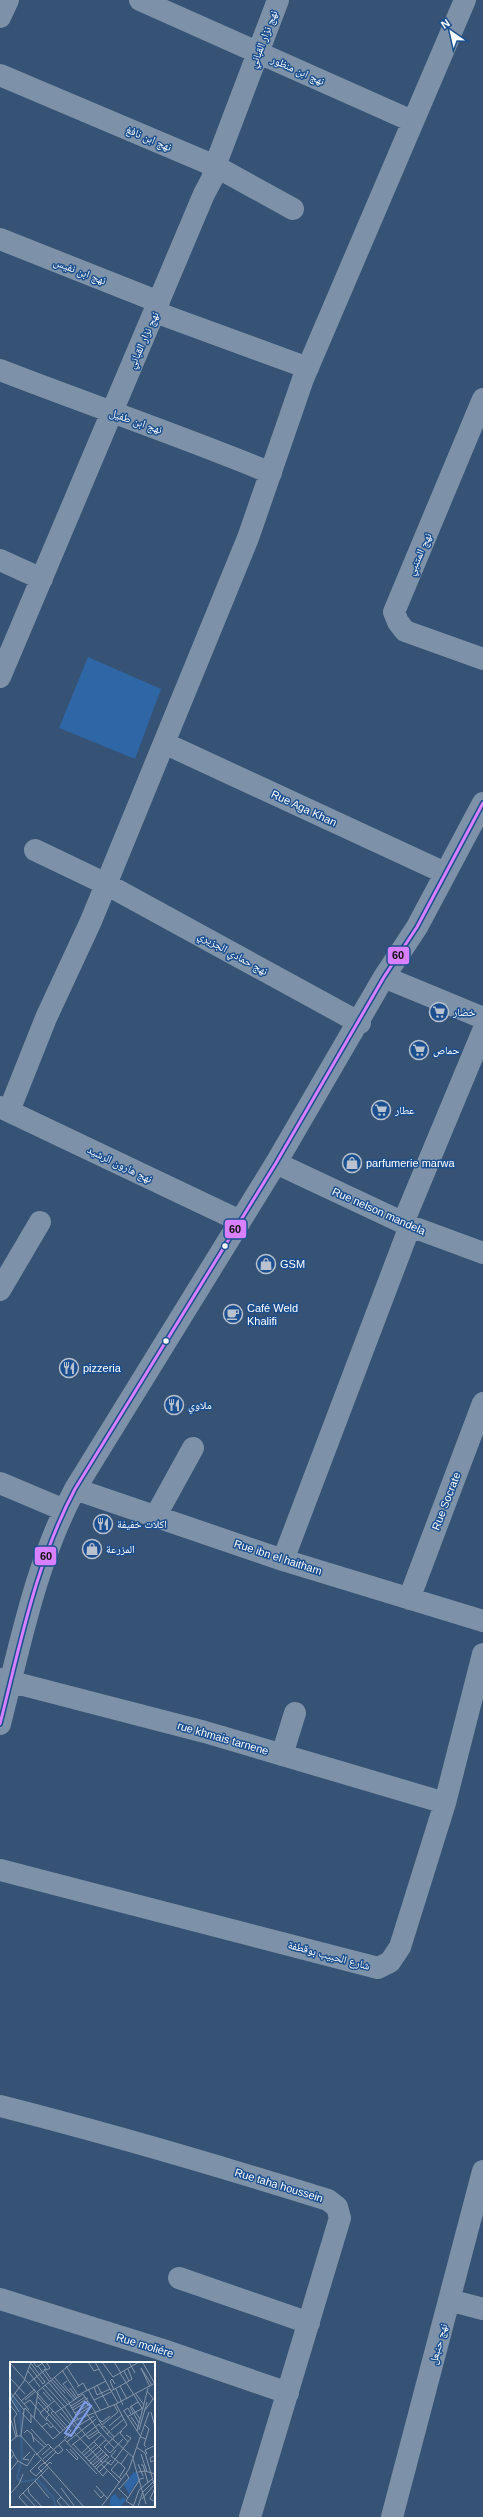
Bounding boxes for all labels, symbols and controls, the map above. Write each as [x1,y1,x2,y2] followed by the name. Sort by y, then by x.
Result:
[247,8,282,71] street label: نهج نزار القباني
[431,12,471,52] north arrow
[439,16,452,31] text: N
[268,52,327,88] street label: نهج ابن منظور
[124,123,174,154] street label: نهج ابن نافغ
[52,256,108,287] street label: نهج ابن نفيس
[125,310,163,371] street label: نهج نزار القباني
[108,406,164,437] street label: نهج ابن طفيل
[404,531,436,578] street label: نهج المتنبي
[269,788,339,828] street label: Rue Aga Khan
[195,929,270,980] street label: نهج حمادي الجزيري
[387,946,410,965] line badge: 60
[392,949,404,961] text: 60
[428,1001,450,1023] supermarket icon: خضار
[452,1006,476,1018] place label: خضار
[408,1039,430,1061] supermarket icon: حماص
[433,1044,459,1057] place label: حماص
[370,1099,392,1121] supermarket icon: عطار
[394,1104,415,1116] place label: عطار
[85,1143,154,1186] street label: نهج هارون الرشيد
[341,1152,363,1174] shop icon: parfumerie marwa
[366,1157,456,1169] place label: parfumerie marwa
[330,1185,428,1237] street label: Rue nelson mandela
[224,1219,247,1239] line badge: 60
[229,1223,241,1235] text: 60
[220,1241,230,1251] unlabelled marker
[255,1253,277,1275] shop icon: GSM
[280,1258,305,1270] place label: GSM
[247,1302,298,1327] place label: Café Weld Khalifi
[222,1303,244,1325] cafe icon: Café Weld Khalifi
[161,1336,171,1346] unlabelled marker
[58,1357,80,1379] restaurant icon: pizzeria
[83,1362,122,1374] place label: pizzeria
[163,1394,185,1416] restaurant icon: ملاوي
[188,1399,212,1414] place label: ملاوي
[429,1470,463,1532] street label: Rue Socrate
[92,1513,114,1535] restaurant icon: اكلات خفيفة
[117,1518,167,1530] place label: اكلات خفيفة
[233,1537,323,1577] street label: Rue ibn el haitham
[81,1538,103,1560] shop icon: المزرعة
[106,1543,135,1555] place label: المزرعة
[34,1546,57,1566] line badge: 60
[40,1550,52,1562] text: 60
[176,1719,270,1757] street label: rue khmais tarnene
[286,1938,371,1973] street label: شارع الحبيب بوقطفة
[233,2166,325,2204] street label: Rue taha houssein
[427,2322,450,2366] street label: نهج حنبعل
[115,2331,175,2359] street label: Rue moliére
[10,2362,155,2507] inset map

